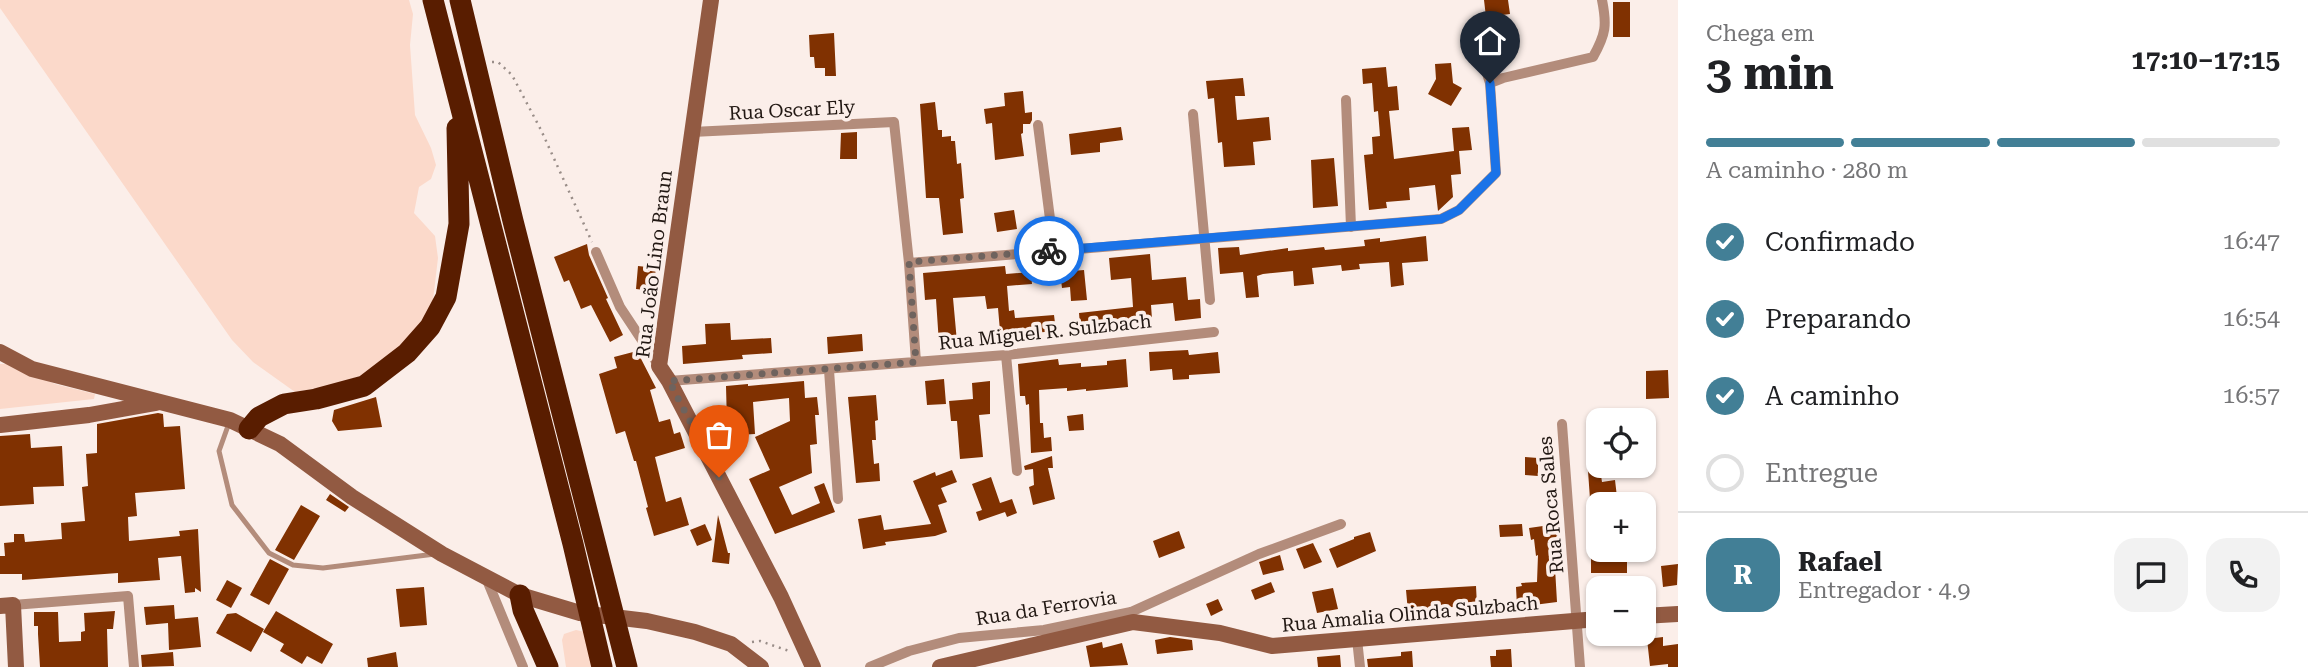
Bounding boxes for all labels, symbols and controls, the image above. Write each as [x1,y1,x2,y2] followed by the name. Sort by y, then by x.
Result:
[1460,11,1520,83] pin
[1706,20,1814,47] text: Chega em
[1471,22,1509,60] icon: home
[2131,45,2280,75] text: 17:10–17:15
[1706,46,1834,100] text: 3 min
[728,95,857,125] street label: Rua Oscar Ely
[1706,157,1908,184] text: A caminho · 280 m
[631,169,677,359] street label: Rua João Lino Braun
[1014,216,1084,286] courier
[1706,223,1744,261] icon: check
[1765,227,1915,257] text: Confirmado
[2223,228,2280,255] text: 16:47
[1030,232,1068,270] icon: bike
[1706,300,1744,338] icon: check
[1765,304,1911,334] text: Preparando
[2223,305,2280,332] text: 16:54
[937,309,1153,355] street label: Rua Miguel R. Sulzbach
[1706,377,1744,415] icon: check
[1765,381,1900,411] text: A caminho
[2223,382,2280,409] text: 16:57
[689,405,749,477] pin
[1586,408,1656,646] map controls
[1586,408,1656,478] button: locate
[700,416,738,454] icon: bag
[1534,435,1568,575] street label: Rua Roca Sales
[1765,458,1878,488] text: Entregue
[1586,492,1656,562] button: +
[2114,538,2188,612] button: chat
[2206,538,2280,612] button: phone
[1798,547,1882,577] text: Rafael
[1733,560,1753,590] text: R
[1586,576,1656,646] button: −
[1798,577,1970,604] text: Entregador · 4.9
[974,585,1119,630] street label: Rua da Ferrovia
[1281,591,1539,637] street label: Rua Amalia Olinda Sulzbach

